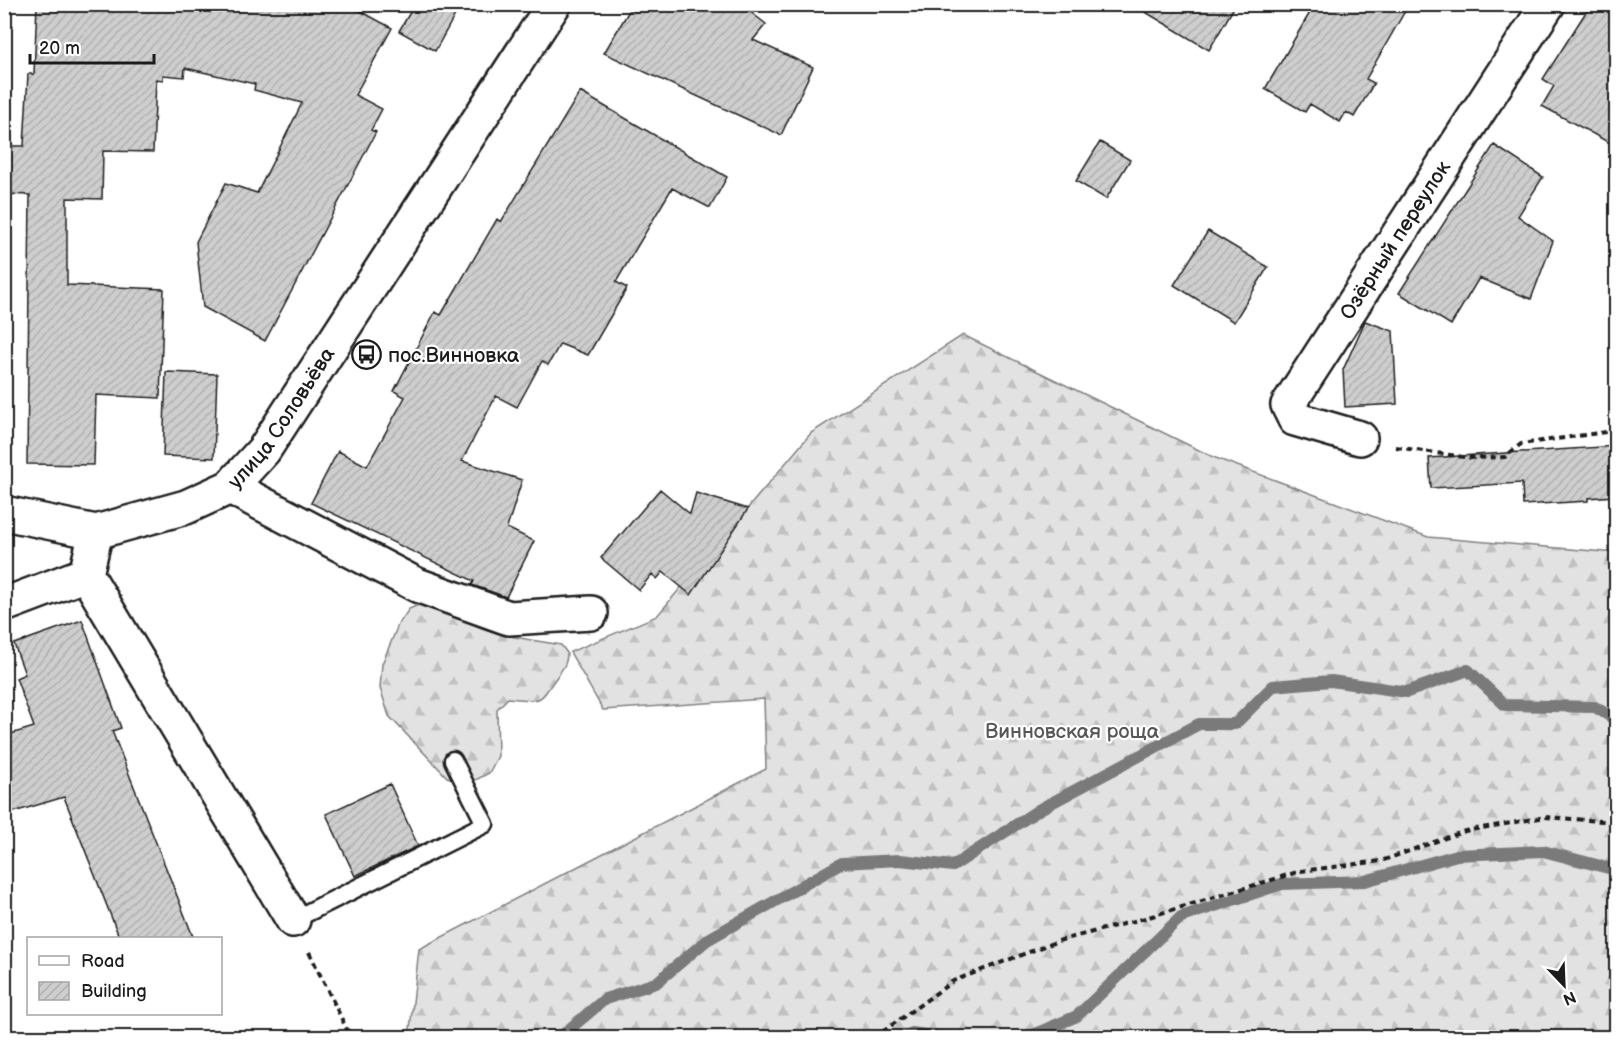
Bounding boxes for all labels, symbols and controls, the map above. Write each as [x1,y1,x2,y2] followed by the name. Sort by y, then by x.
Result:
[30,27,154,65] scale bar
[39,38,80,59] text: 20 m
[1335,156,1456,325] street label: Озёрный переулок
[351,339,383,371] bus stop icon: пос.Винновка
[223,342,341,494] street label: улица Соловьёва
[388,343,520,368] place label: пос.Винновка
[985,719,1160,744] park label: Винновская роща
[27,937,222,1015] legend
[81,951,125,972] text: Road
[1534,955,1594,1015] north arrow
[81,981,147,1002] text: Building
[1560,986,1579,1009] text: N

